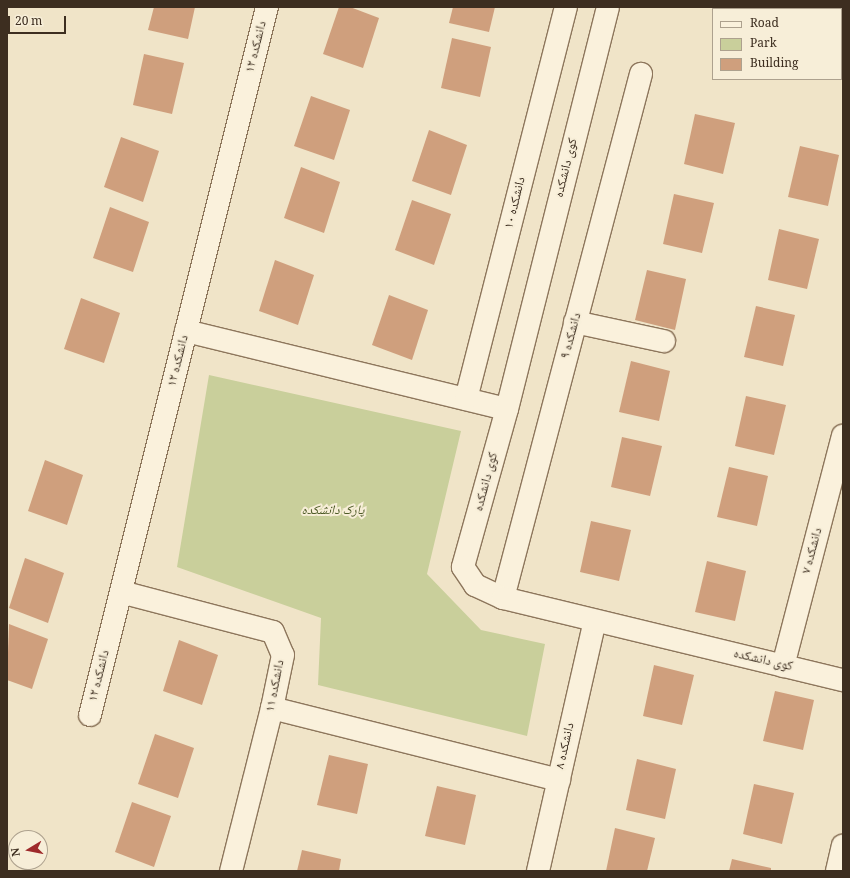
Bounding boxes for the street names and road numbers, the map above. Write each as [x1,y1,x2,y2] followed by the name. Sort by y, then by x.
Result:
[243,20,271,74] street label: دانشکده ۱۲
[552,137,582,199] street label: کوی دانشکده
[502,176,530,230] street label: دانشکده ۱۰
[558,311,586,361] street label: دانشکده ۹
[165,334,193,388] street label: دانشکده ۱۲
[472,451,502,513] street label: کوی دانشکده
[799,526,827,576] street label: دانشکده ۷
[732,647,794,675] street label: کوی دانشکده
[86,649,114,703] street label: دانشکده ۱۲
[263,659,289,713] street label: دانشکده ۱۱
[553,721,579,771] street label: دانشکده ۸

